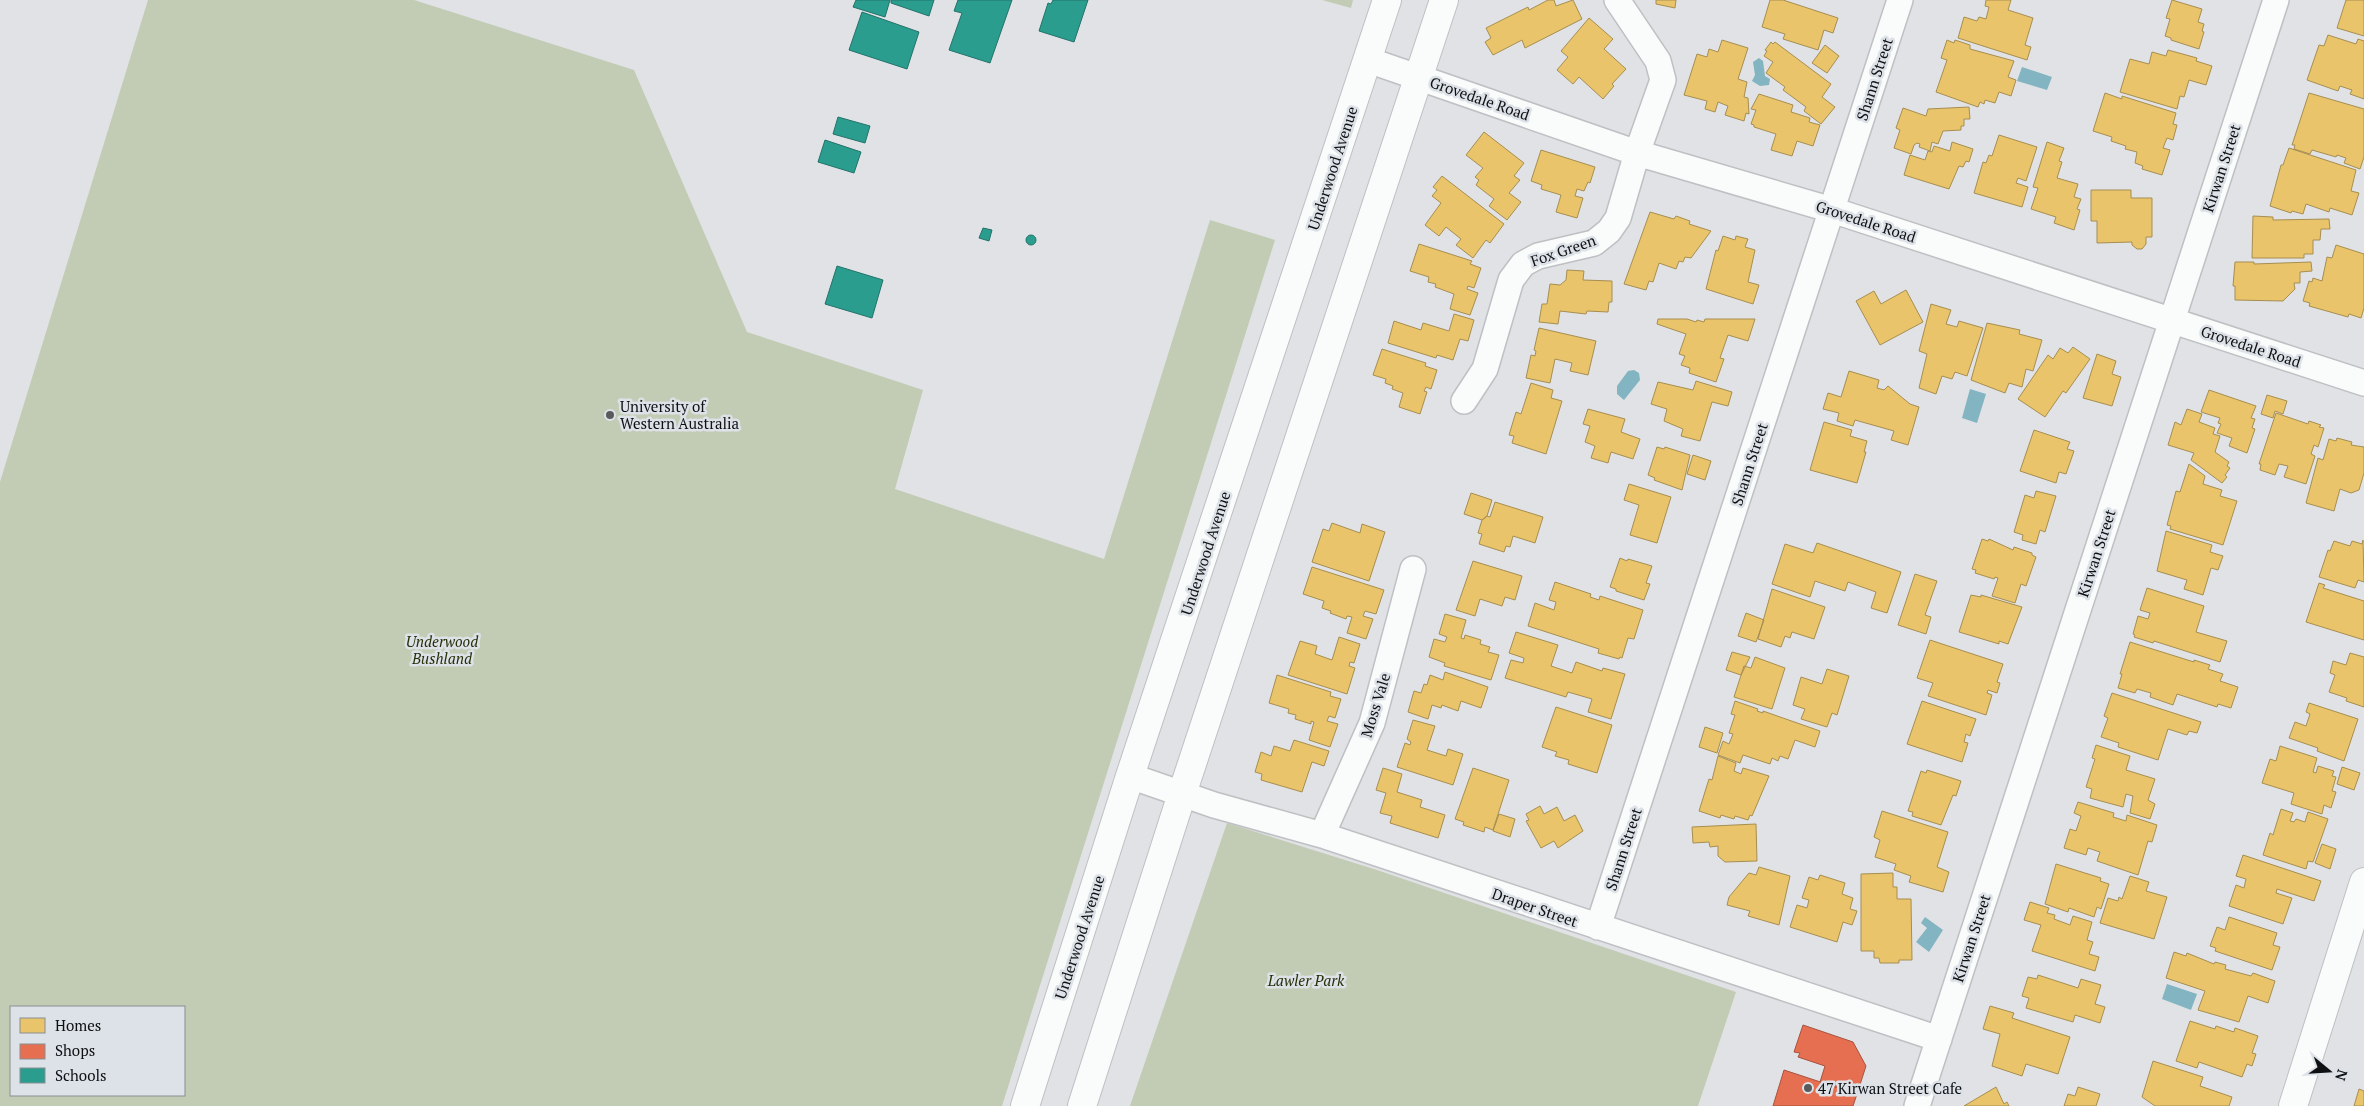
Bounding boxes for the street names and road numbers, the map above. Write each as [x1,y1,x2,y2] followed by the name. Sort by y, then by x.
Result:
[1851,35,1897,123] street label: Shann Street
[1428,72,1532,124] street label: Grovedale Road
[1303,104,1361,232] street label: Underwood Avenue
[2197,121,2245,214] street label: Kirwan Street
[1813,195,1919,247] street label: Grovedale Road
[1528,229,1598,270] street label: Fox Green
[2198,320,2304,372] street label: Grovedale Road
[1726,420,1772,508] street label: Shann Street
[1176,489,1234,617] street label: Underwood Avenue
[2072,506,2120,599] street label: Kirwan Street
[1356,670,1394,740] street label: Moss Vale
[1600,805,1646,893] street label: Shann Street
[1050,873,1108,1001] street label: Underwood Avenue
[1489,883,1581,931] street label: Draper Street
[1947,891,1995,984] street label: Kirwan Street

